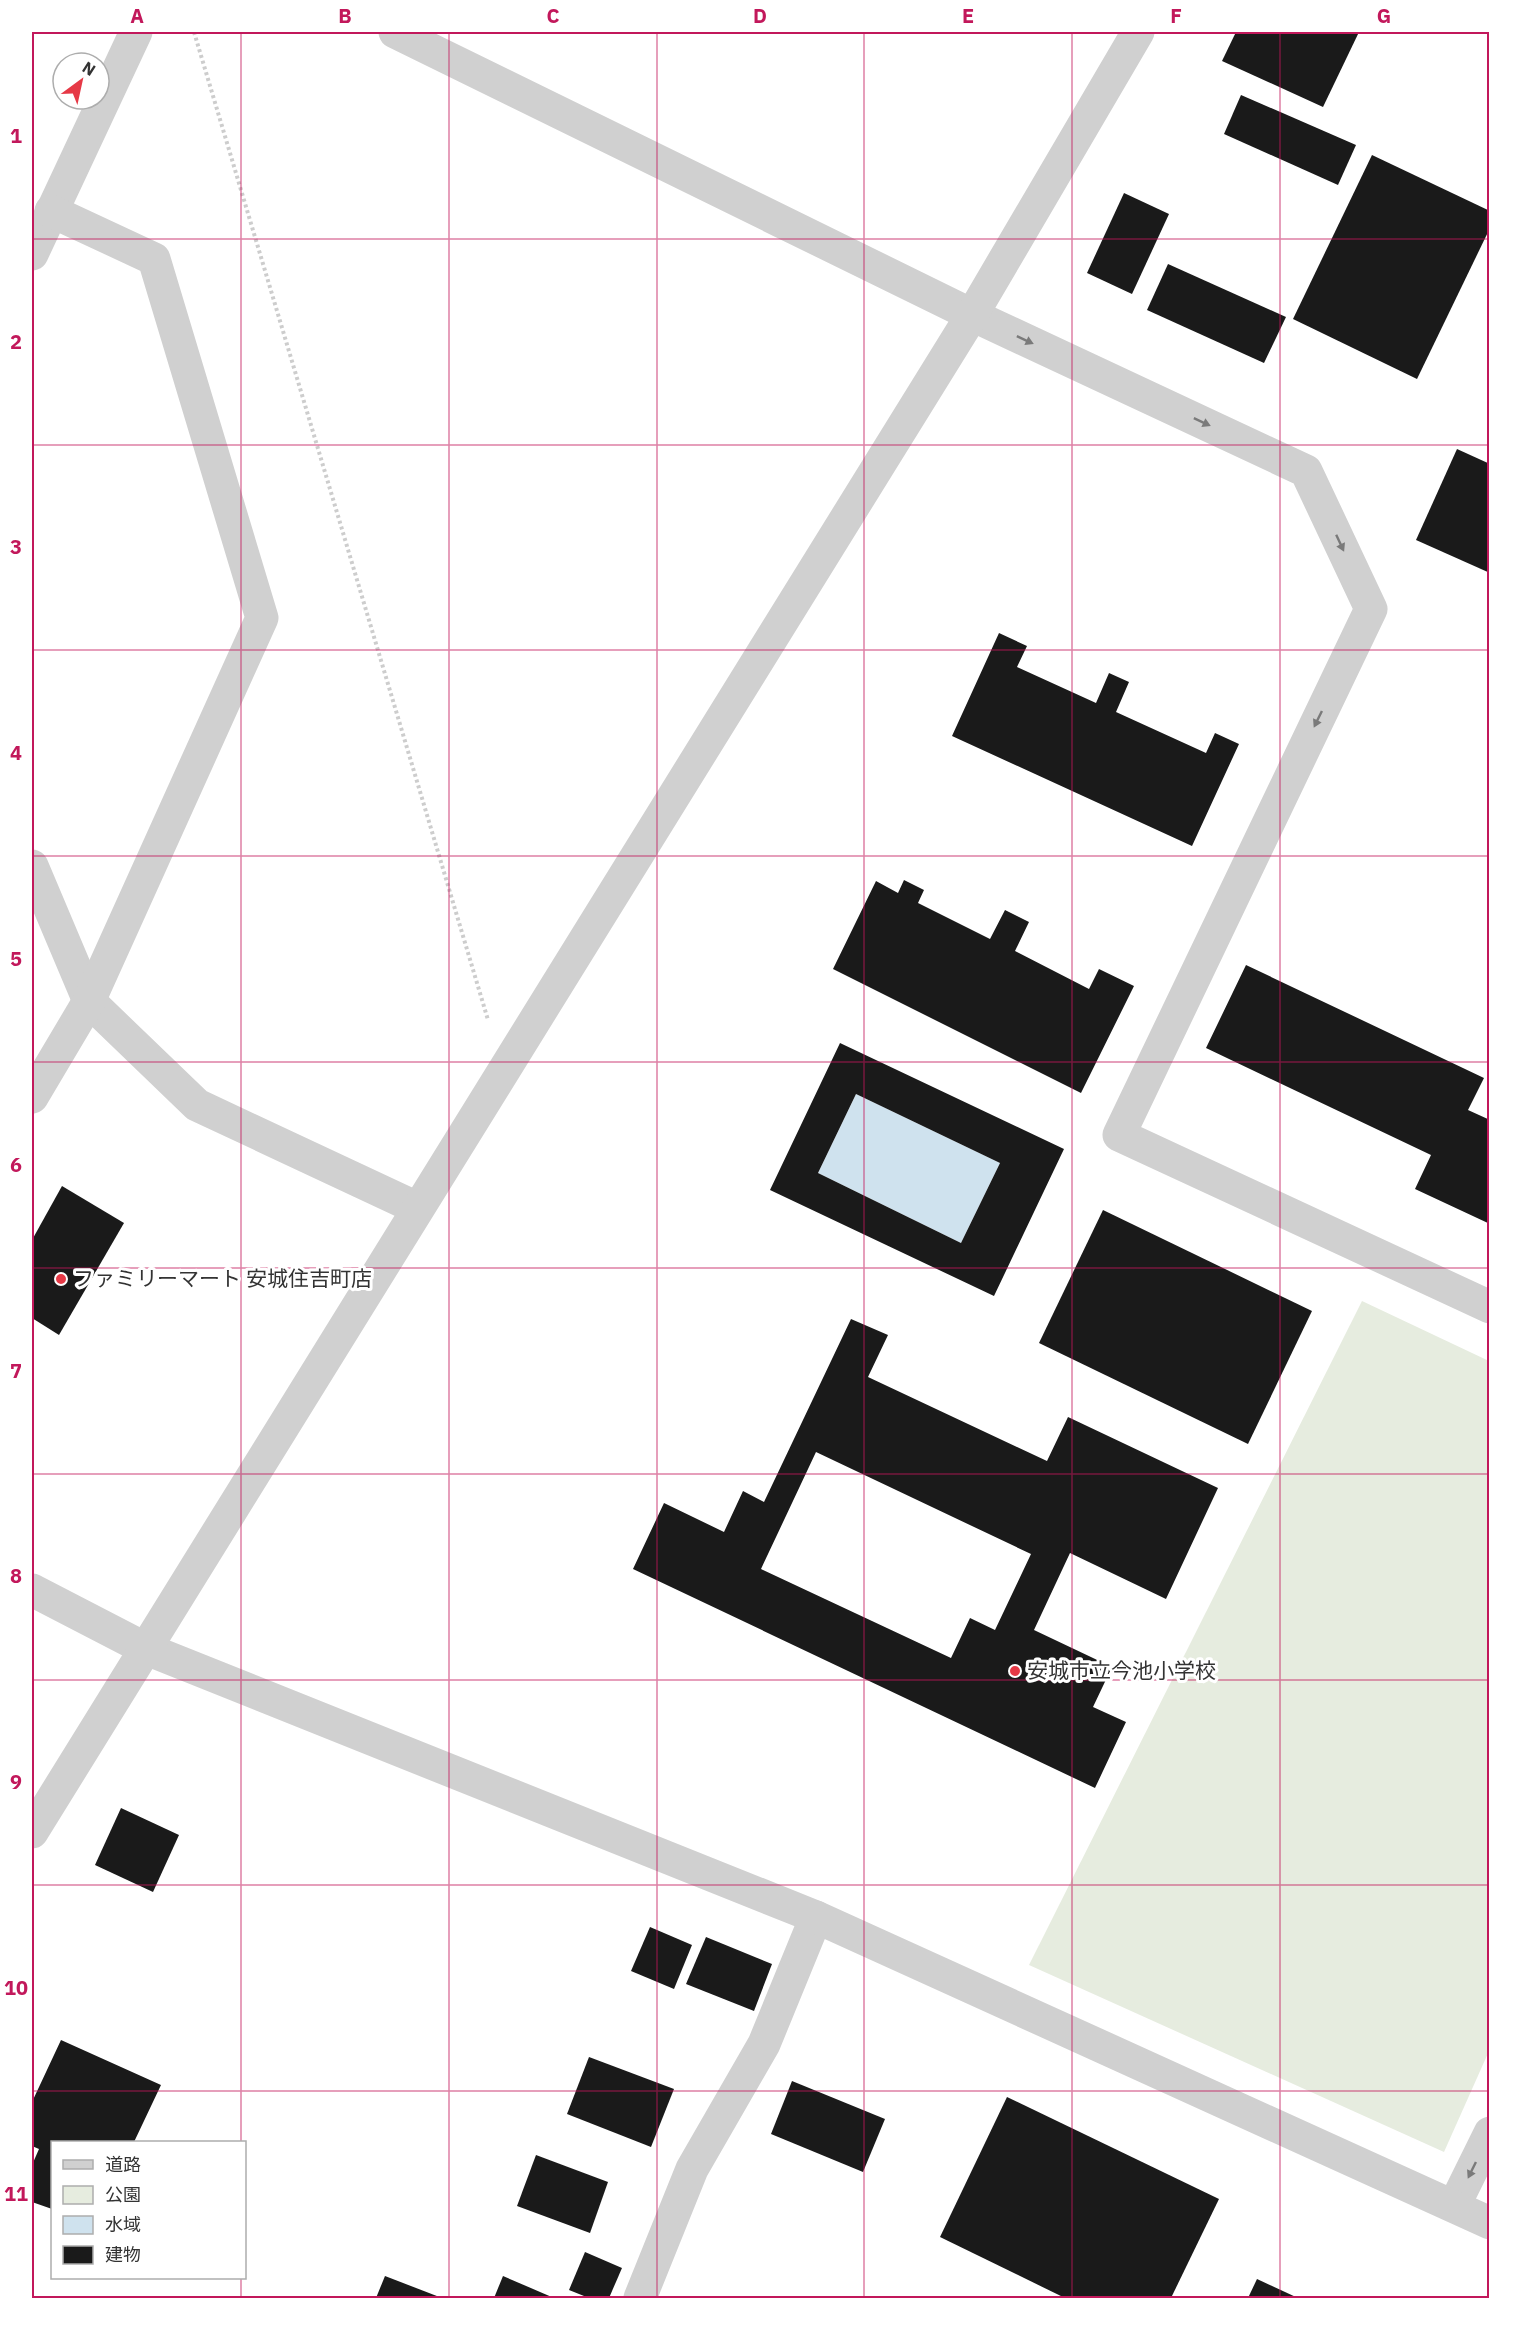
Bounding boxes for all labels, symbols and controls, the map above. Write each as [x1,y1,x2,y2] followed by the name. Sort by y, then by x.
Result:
[130,2,144,29] text: A
[338,2,352,29] text: B
[546,2,560,29] text: C
[753,2,767,29] text: D
[962,2,974,29] text: E
[1170,2,1182,29] text: F
[1377,2,1391,29] text: G
[51,51,111,111] north arrow
[79,57,99,80] text: N
[10,122,22,149] text: 1
[10,328,22,355] text: 2
[1016,335,1033,344] one-way arrow
[1193,418,1210,427] one-way arrow
[10,533,22,560] text: 3
[1335,535,1344,552] one-way arrow
[1313,711,1322,728] one-way arrow
[10,739,22,766] text: 4
[10,945,22,972] text: 5
[10,1151,22,1178] text: 6
[73,1264,372,1292] place label: ファミリーマート 安城住吉町店
[54,1272,68,1286] marker: ファミリーマート 安城住吉町店
[10,1357,22,1384] text: 7
[10,1562,22,1589] text: 8
[1027,1656,1216,1684] place label: 安城市立今池小学校
[1008,1664,1022,1678] marker: 安城市立今池小学校
[10,1768,22,1795] text: 9
[4,1974,28,2001] text: 10
[51,2141,246,2279] legend
[105,2153,141,2176] text: 道路
[1467,2161,1476,2178] one-way arrow
[4,2180,28,2207] text: 11
[105,2183,141,2206] text: 公園
[105,2213,141,2236] text: 水域
[105,2243,141,2266] text: 建物

